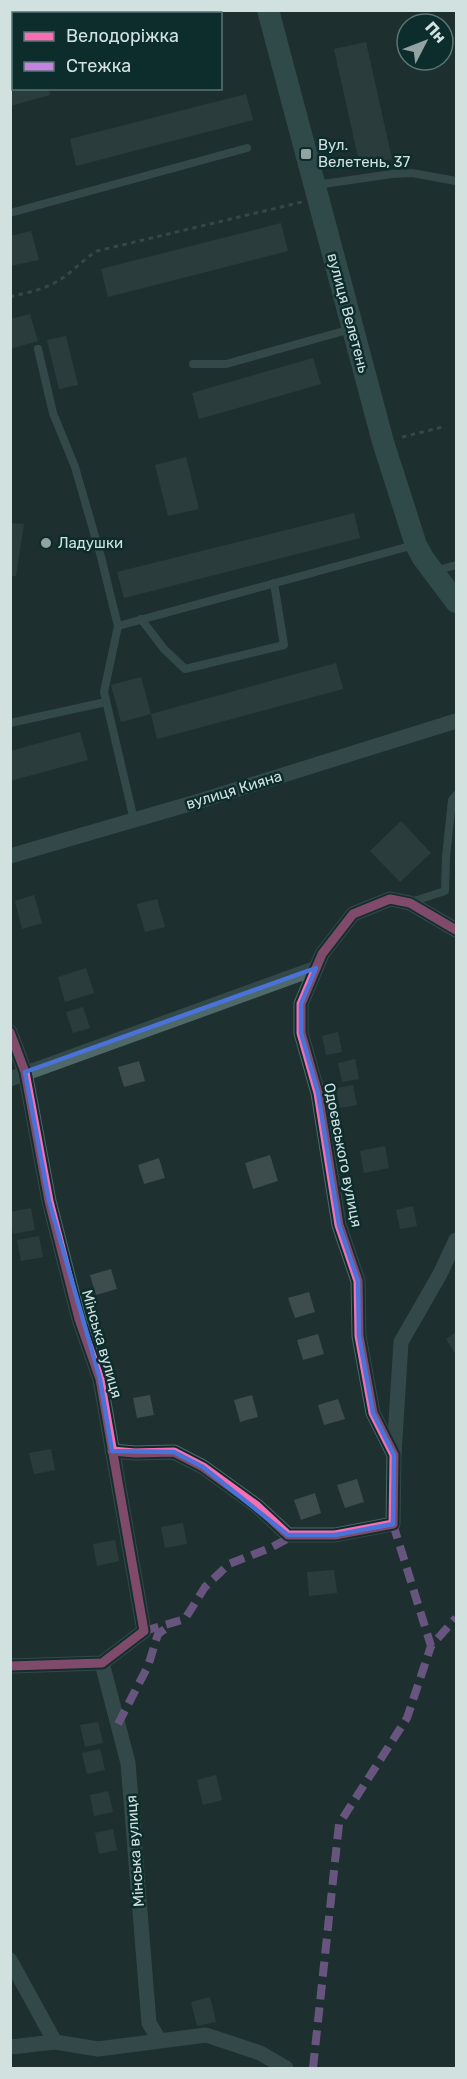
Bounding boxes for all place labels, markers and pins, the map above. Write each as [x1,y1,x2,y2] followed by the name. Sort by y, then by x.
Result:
[318,136,411,171] place label: Вул. Велетень, 37
[299,147,313,161] marker: Вул. Велетень, 37
[58,534,123,552] place label: Ладушки
[39,536,53,550] marker: Ладушки

